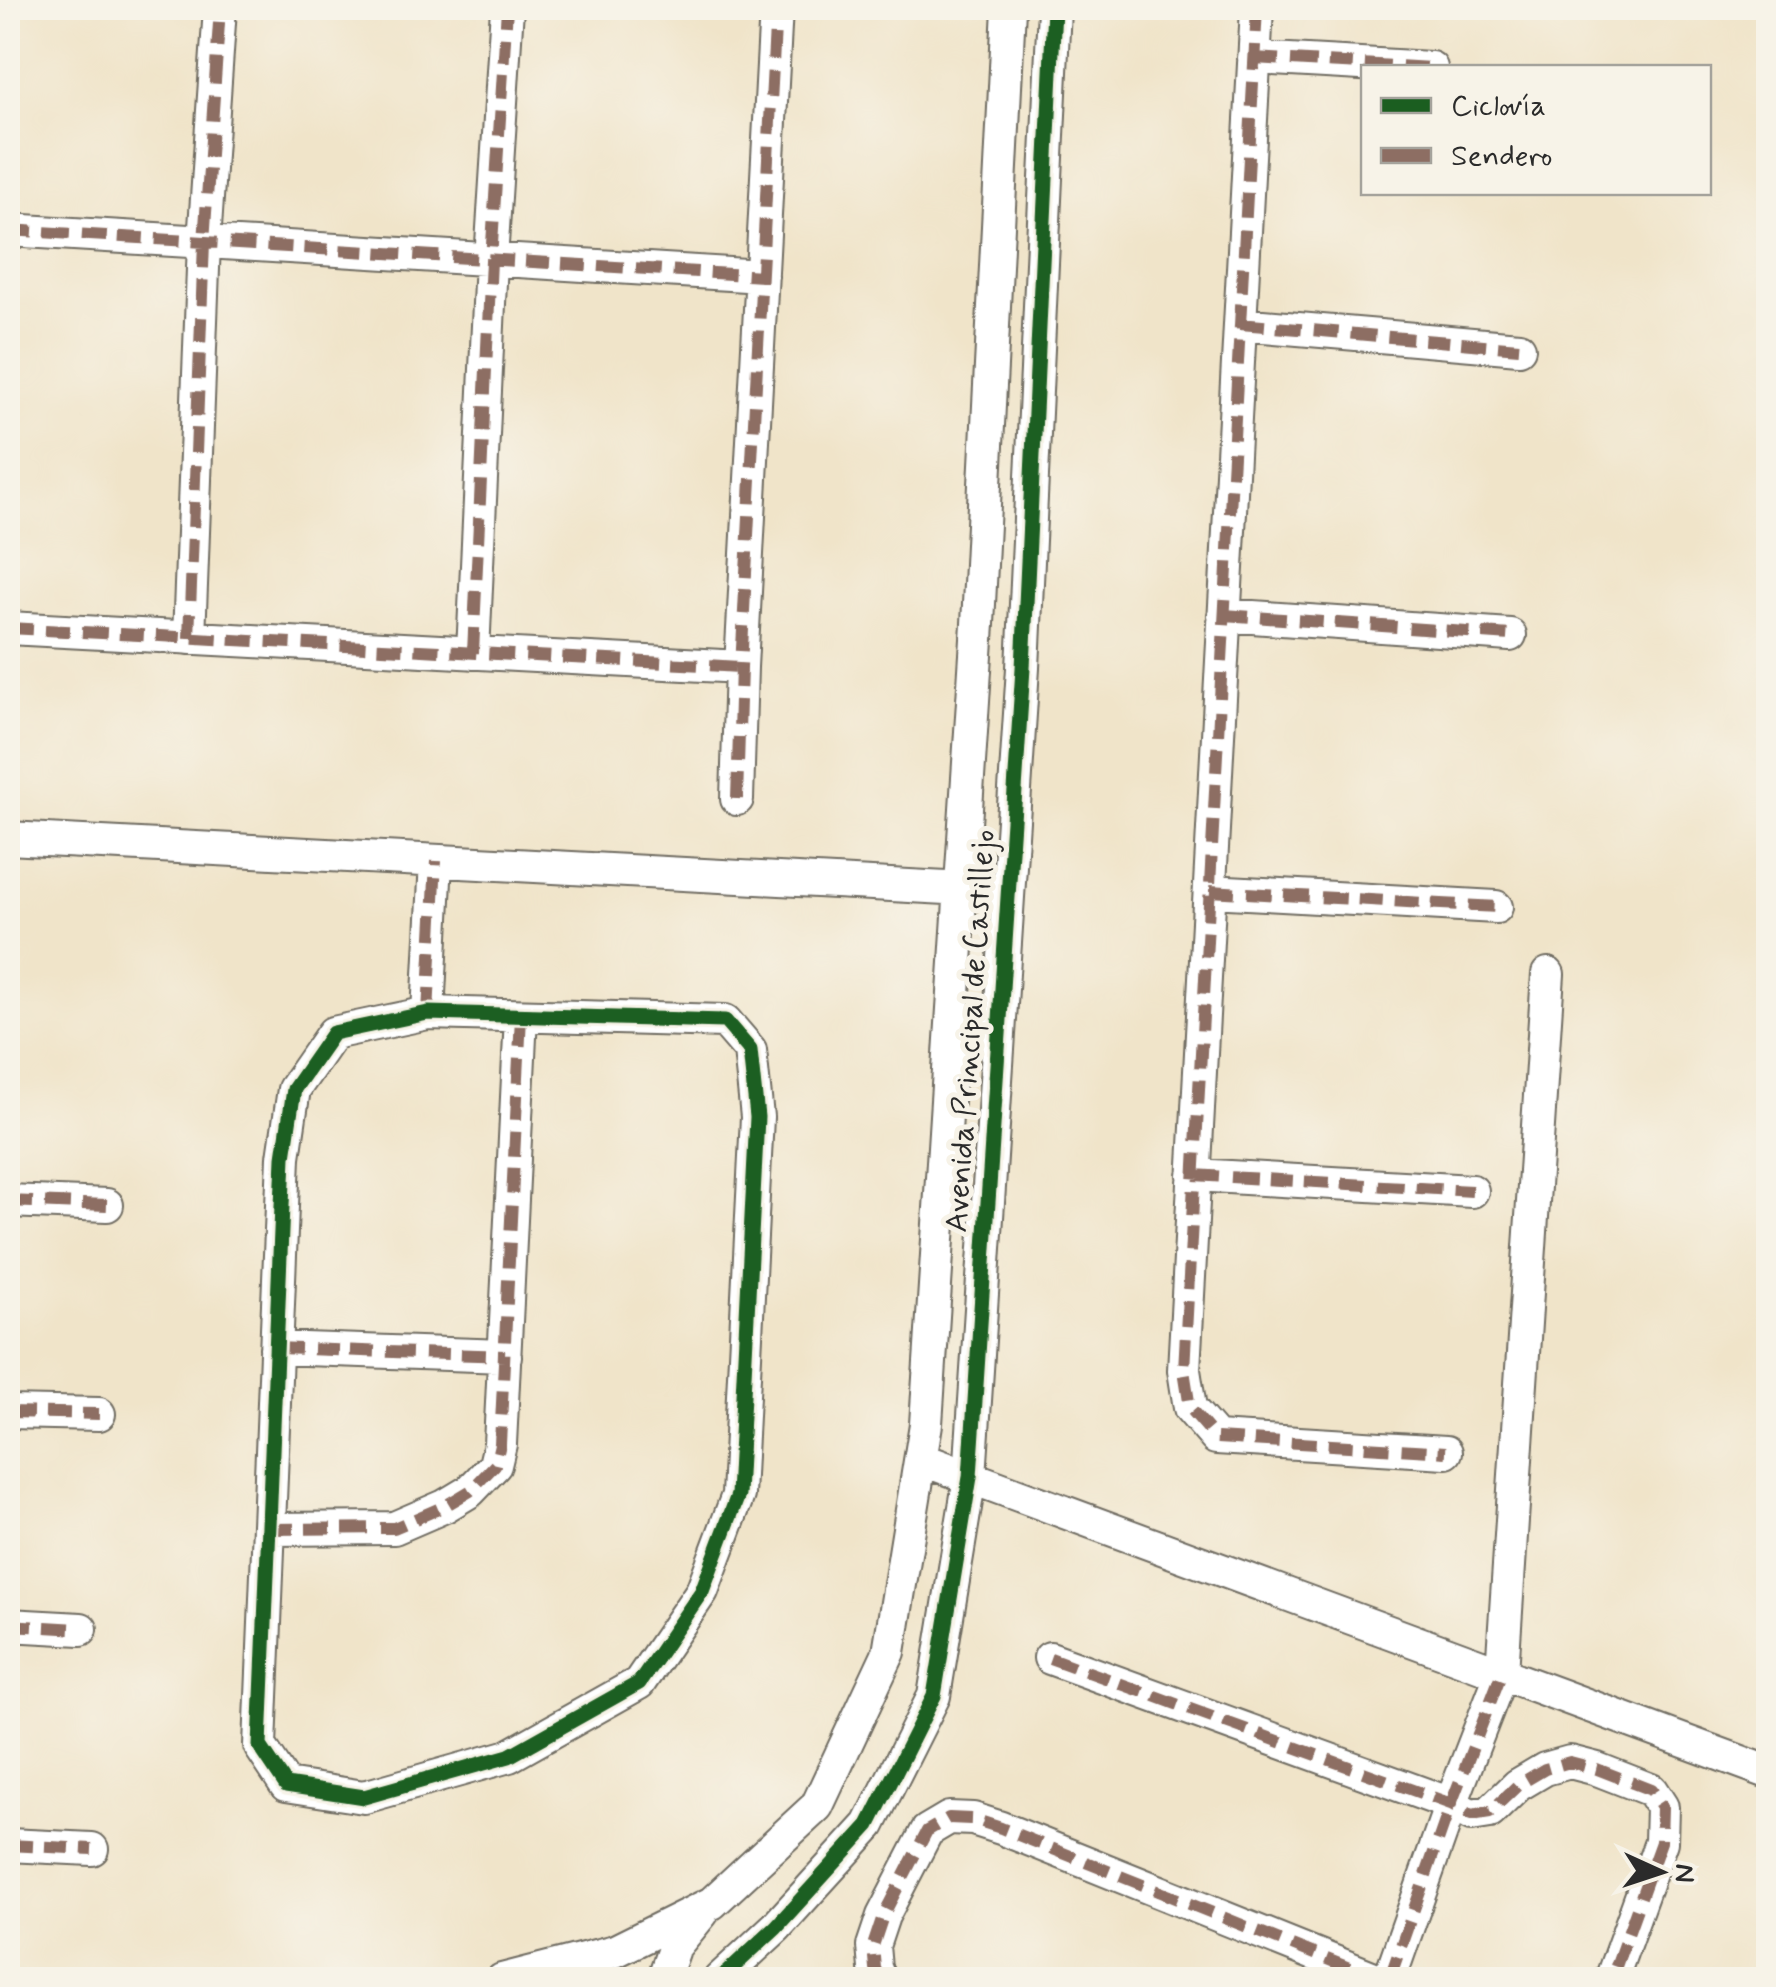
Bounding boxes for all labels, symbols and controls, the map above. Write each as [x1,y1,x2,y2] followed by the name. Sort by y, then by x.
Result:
[1361,65,1711,195] legend
[1451,87,1546,126] text: Ciclovía
[1451,137,1552,176] text: Sendero
[936,828,1006,1234] street label: Avenida Principal de Castillejo
[1611,1822,1711,1922] north arrow
[1665,1863,1702,1883] text: N

